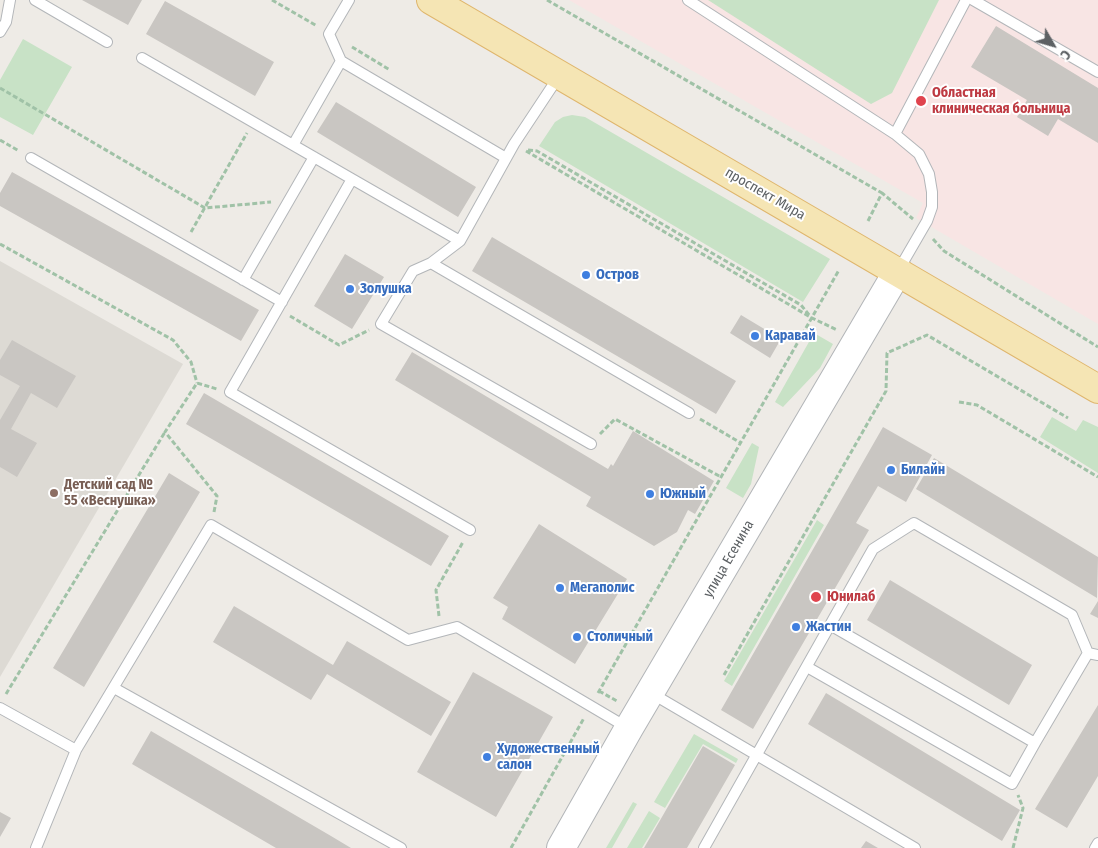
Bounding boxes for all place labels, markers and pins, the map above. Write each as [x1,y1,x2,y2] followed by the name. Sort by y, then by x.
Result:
[932,85,1071,118] place label: Областная клиническая больница
[914,94,928,108] marker: Областная клиническая больница
[596,267,639,283] place label: Остров
[580,269,592,281] marker: Остров
[360,281,412,297] place label: Золушка
[344,283,356,295] marker: Золушка
[765,328,816,344] place label: Каравай
[749,330,761,342] marker: Каравай
[901,462,945,478] place label: Билайн
[885,464,897,476] marker: Билайн
[64,477,156,510] place label: Детский сад № 55 «Веснушка»
[660,486,706,502] place label: Южный
[48,487,60,499] marker: Детский сад № 55 «Веснушка»
[644,488,656,500] marker: Южный
[570,580,635,596] place label: Мегаполис
[554,582,566,594] marker: Мегаполис
[827,589,875,605] place label: Юнилаб
[809,590,823,604] marker: Юнилаб
[806,619,851,635] place label: Жастин
[790,621,802,633] marker: Жастин
[587,629,653,645] place label: Столичный
[571,631,583,643] marker: Столичный
[497,741,600,774] place label: Художественный салон
[481,751,493,763] marker: Художественный салон

